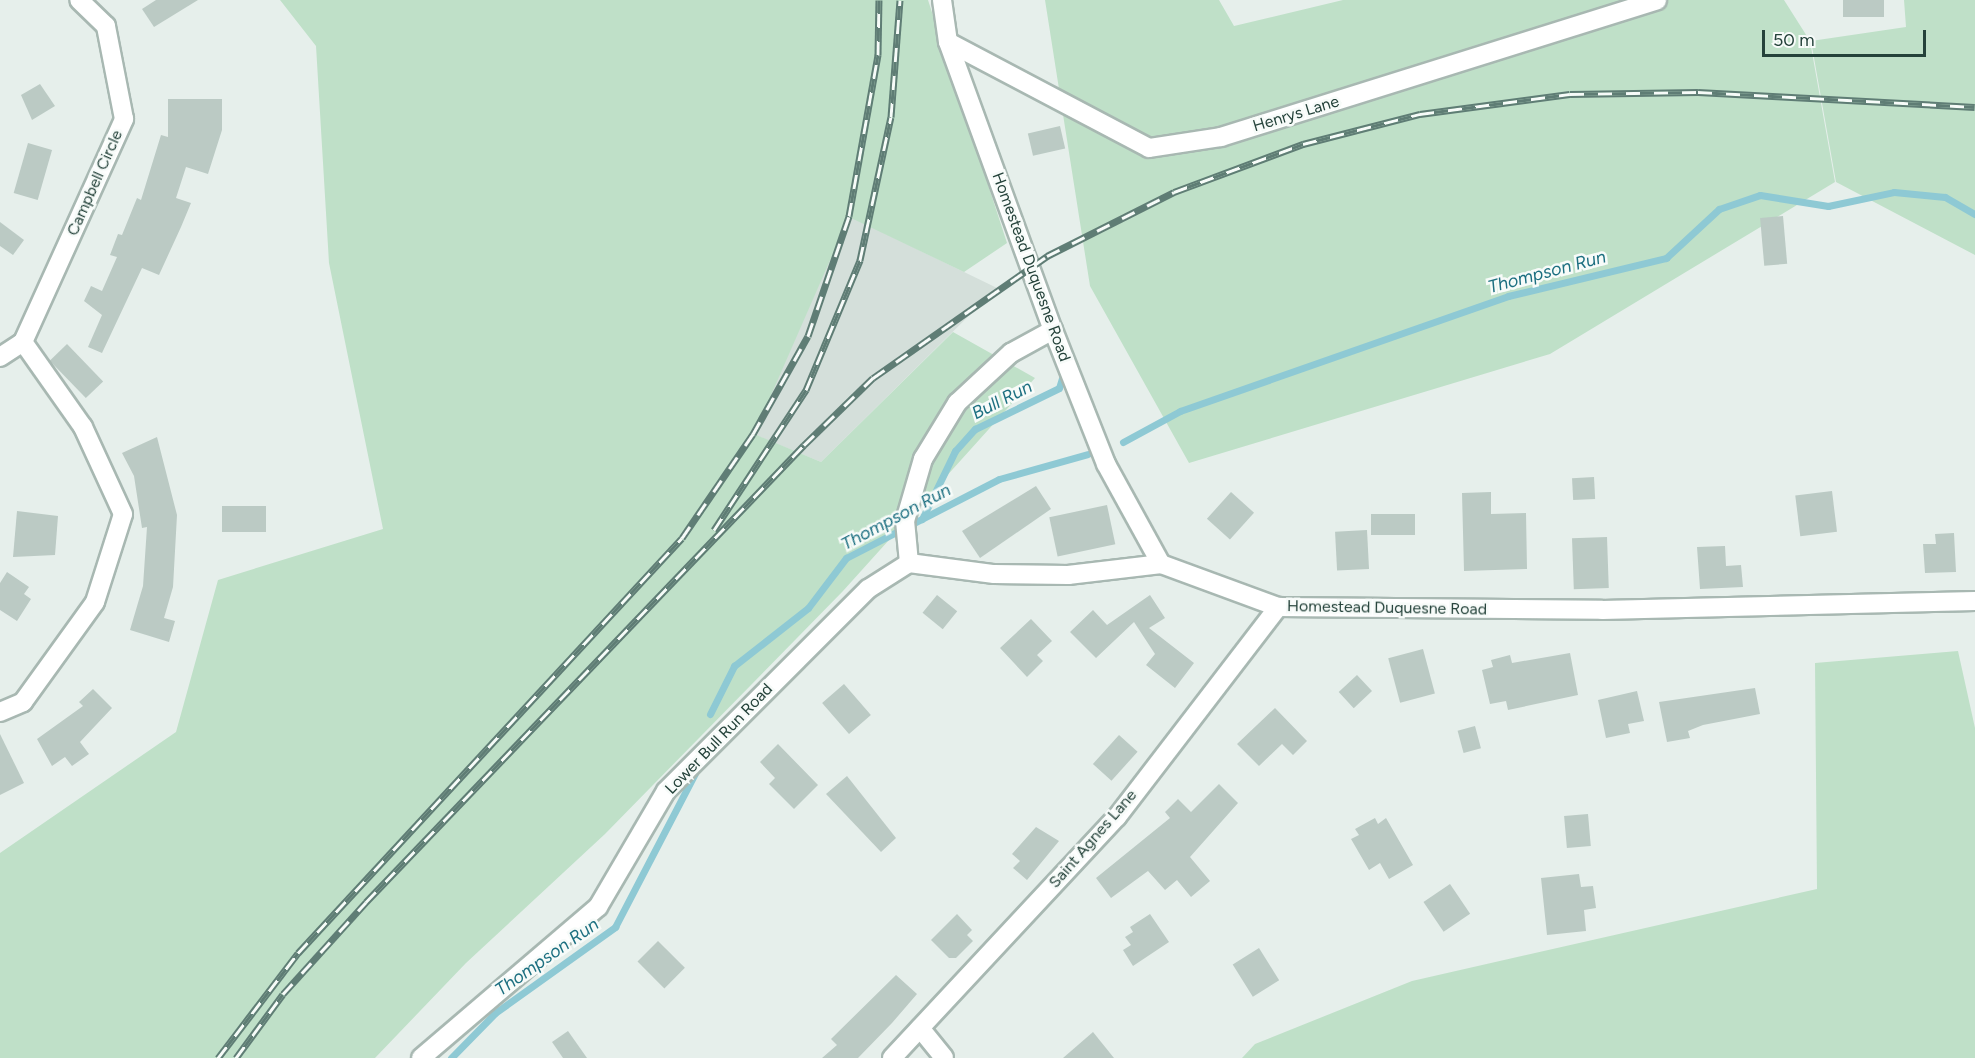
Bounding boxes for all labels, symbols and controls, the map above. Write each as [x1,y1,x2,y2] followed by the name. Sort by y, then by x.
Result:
[1765,18,1928,56] scale bar
[1773,29,1815,51] text: 50 m
[1251,92,1341,136] street label: Henrys Lane
[63,127,127,239] street label: Campbell Circle
[988,170,1074,364] street label: Homestead Duquesne Road
[1486,246,1608,298] water label: Thompson Run
[968,376,1036,424] water label: Bull Run
[837,479,955,555] water label: Thompson Run
[1287,597,1487,619] street label: Homestead Duquesne Road
[661,680,777,798] street label: Lower Bull Run Road
[1045,786,1141,892] street label: Saint Agnes Lane
[491,913,603,1001] water label: Thompson Run

